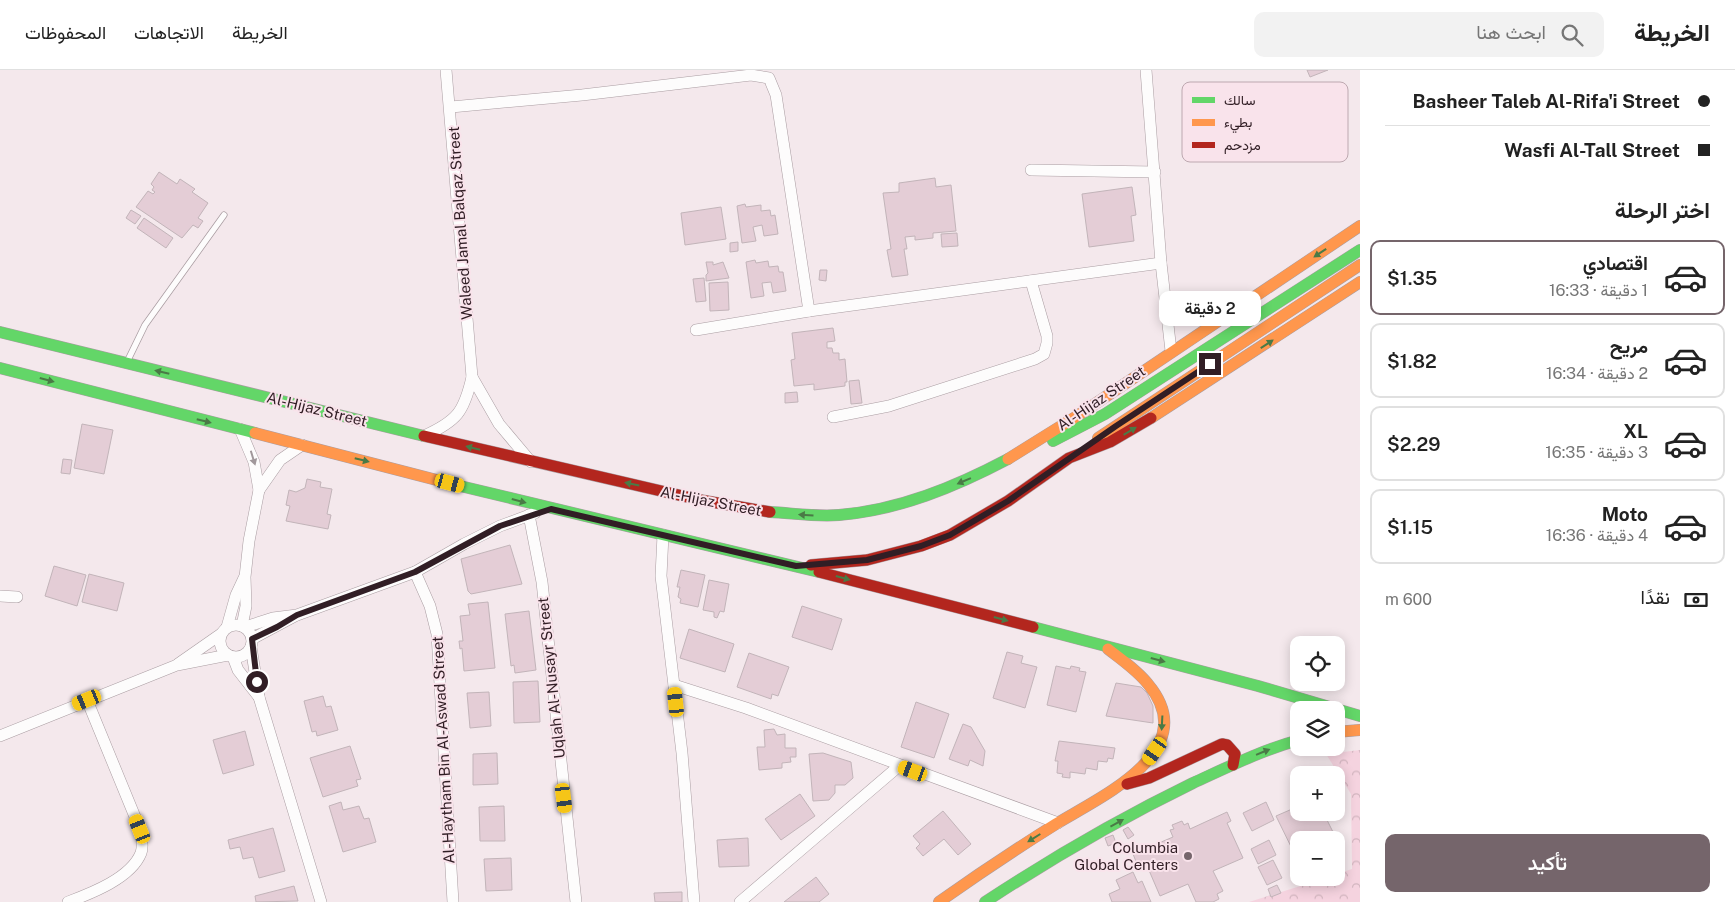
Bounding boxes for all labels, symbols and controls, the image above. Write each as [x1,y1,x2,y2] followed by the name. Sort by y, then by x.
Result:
[1254,12,1604,57] search box
[1634,18,1710,46] text: الخريطة
[1476,21,1546,43] text: ابحث هنا
[1558,21,1586,49] icon: search
[25,22,106,43] text: المحفوظات
[134,22,204,43] text: الاتجاهات
[232,22,288,43] text: الخريطة
[1182,82,1348,162] legend
[1413,90,1680,112] text: Basheer Taleb Al-Rifa'i Street
[1224,92,1255,108] text: سالك
[1224,114,1252,134] text: بطيء
[445,126,475,320] street label: Waleed Jamal Balqaz Street
[1224,137,1261,154] text: مزدحم
[1504,139,1680,161] text: Wasfi Al-Tall Street
[1615,197,1710,223] text: اختر الرحلة
[1313,248,1326,258] one-way arrow
[1583,252,1648,274] text: اقتصادي
[1663,255,1708,300] icon: car
[1387,267,1437,289] text: $1.35
[1549,281,1648,300] text: 1 دقيقة · 16:33
[1159,292,1261,326] callout: 2 دقيقة
[1184,299,1236,318] text: 2 دقيقة
[1610,335,1648,357] text: مريح
[1663,338,1708,383] icon: car
[1260,339,1273,349] one-way arrow
[1387,350,1437,372] text: $1.82
[1199,353,1221,375] route end
[1054,362,1148,434] street label: Al-Hijaz Street
[1546,364,1648,383] text: 2 دقيقة · 16:34
[155,368,170,376] one-way arrow
[40,376,55,384] one-way arrow
[265,388,369,430] street label: Al-Hijaz Street
[197,417,212,425] one-way arrow
[1623,420,1648,442] text: XL
[1663,421,1708,466] icon: car
[1123,427,1136,436] one-way arrow
[1387,433,1441,455] text: $2.29
[1545,443,1648,462] text: 3 دقيقة · 16:35
[466,444,481,452] one-way arrow
[249,451,257,466] one-way arrow
[355,456,370,464] one-way arrow
[433,472,466,494] car
[956,478,971,486] one-way arrow
[624,480,639,488] one-way arrow
[659,483,763,519] street label: Al-Hijaz Street
[512,497,527,505] one-way arrow
[1602,503,1648,525] text: Moto
[1663,504,1708,549] icon: car
[798,511,814,519] one-way arrow
[1387,516,1433,538] text: $1.15
[1546,526,1648,545] text: 4 دقيقة · 16:36
[836,574,851,582] one-way arrow
[1641,586,1670,608] text: نقدًا
[1682,586,1710,614] icon: cash
[1385,590,1432,609] text: 600 m
[534,596,568,760] street label: Uqlah Al-Nusayr Street
[993,615,1008,623] one-way arrow
[429,636,457,864] street label: Al-Haytham Bin Al-Aswad Street
[1290,636,1345,886] map controls
[1290,636,1345,691] button: locate
[1150,656,1165,664] one-way arrow
[246,671,268,693] route start
[666,686,685,718] car
[70,687,103,713] car
[1290,701,1345,756] button: layers
[1157,715,1165,731] one-way arrow
[1140,734,1169,768] car
[1256,748,1271,756] one-way arrow
[896,759,929,783] car
[1290,766,1345,821] button: +
[554,782,573,814] car
[127,812,152,846] car
[1109,819,1124,827] one-way arrow
[1290,831,1345,886] button: −
[1027,834,1040,843] one-way arrow
[1385,834,1710,892] button: تأكيد
[1074,839,1178,873] place label: Columbia Global Centers
[1182,850,1194,862] marker: Columbia Global Centers

